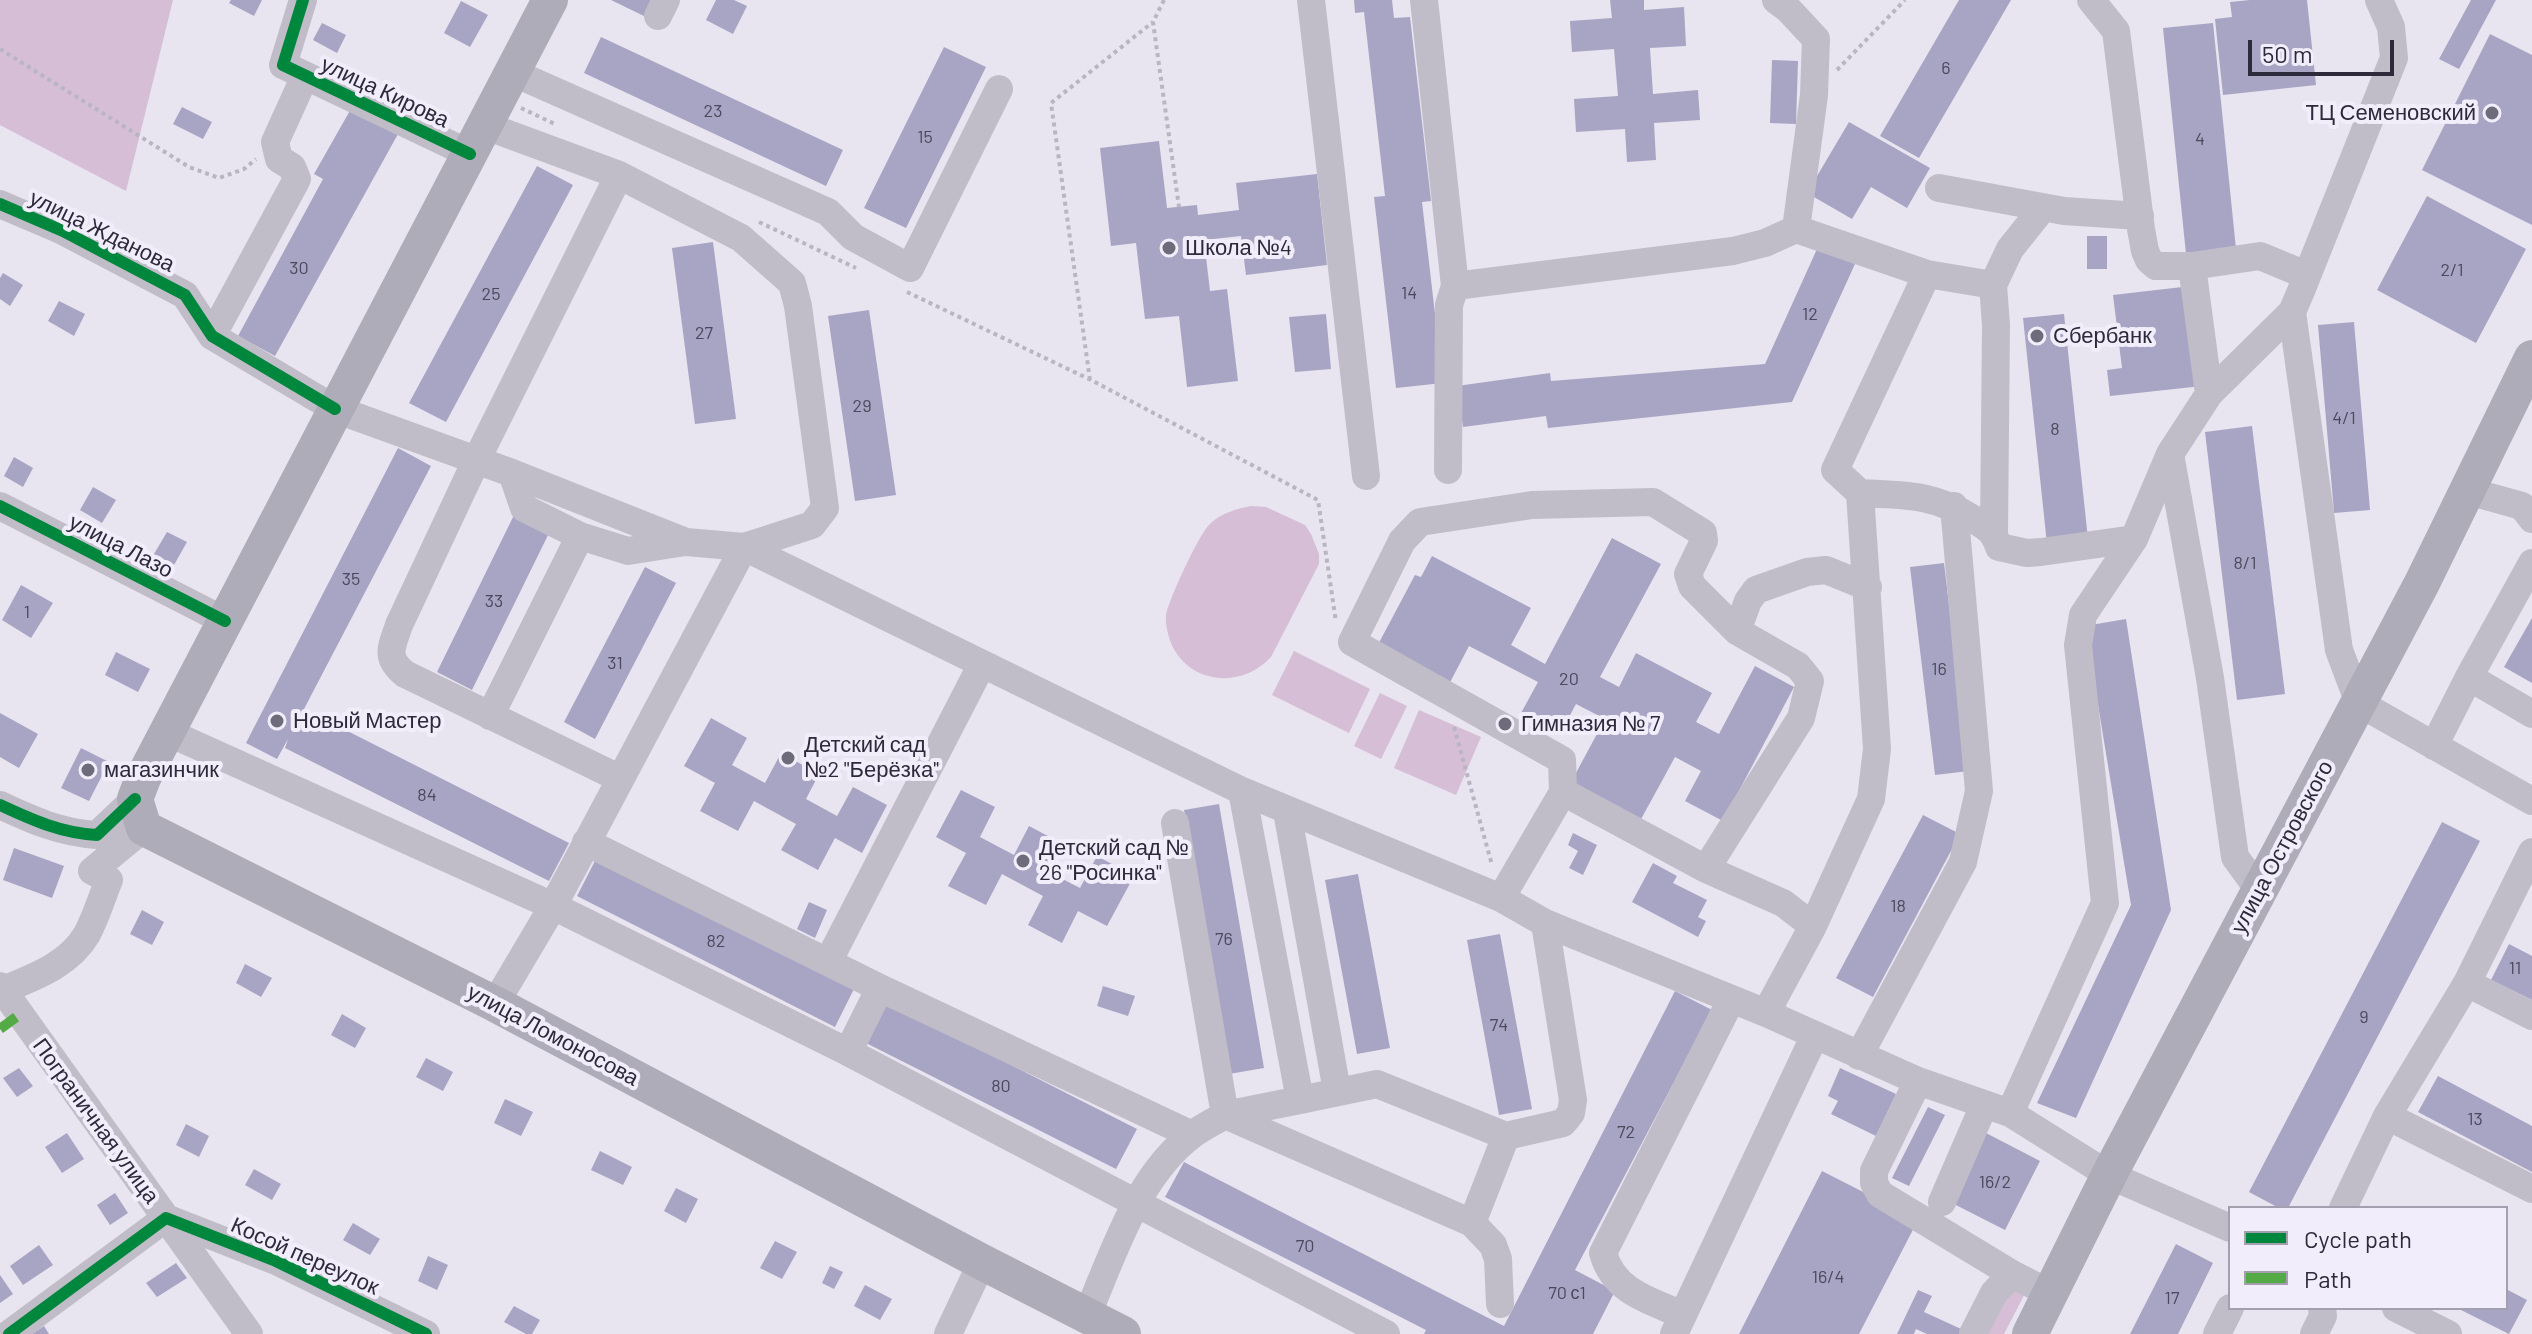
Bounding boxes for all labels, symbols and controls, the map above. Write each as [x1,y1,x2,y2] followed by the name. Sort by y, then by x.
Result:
[2252,24,2398,74] scale bar
[2262,39,2313,68] text: 50 m
[317,51,453,133] street label: улица Кирова
[1941,57,1951,79] house number: 6
[704,100,722,122] house number: 23
[2305,100,2476,126] place label: ТЦ Семеновский
[2483,104,2501,122] marker: ТЦ Семеновский
[917,126,933,148] house number: 15
[2195,128,2205,150] house number: 4
[25,184,179,278] street label: улица Жданова
[1185,235,1292,261] place label: Школа №4
[1160,239,1178,257] marker: Школа №4
[289,257,309,279] house number: 30
[2440,259,2464,281] house number: 2/1
[1401,282,1417,304] house number: 14
[482,283,500,305] house number: 25
[1802,303,1818,325] house number: 12
[695,322,713,344] house number: 27
[2053,323,2152,349] place label: Сбербанк
[2028,327,2046,345] marker: Сбербанк
[852,395,872,417] house number: 29
[2332,407,2356,429] house number: 4/1
[2050,418,2060,440] house number: 8
[64,509,178,583] street label: улица Лазо
[2234,552,2256,574] house number: 8/1
[342,568,360,590] house number: 35
[485,590,503,612] house number: 33
[24,601,30,623] house number: 1
[607,652,623,674] house number: 31
[1931,658,1947,680] house number: 16
[1559,668,1579,690] house number: 20
[293,708,441,734] place label: Новый Мастер
[1521,711,1660,737] place label: Гимназия № 7
[268,712,286,730] marker: Новый Мастер
[1496,715,1514,733] marker: Гимназия № 7
[804,732,939,784] place label: Детский сад №2 "Берёзка"
[779,749,797,767] marker: Детский сад №2 "Берёзка"
[2225,756,2339,938] street label: улица Островского
[104,757,219,783] place label: магазинчик
[79,761,97,779] marker: магазинчик
[417,784,437,806] house number: 84
[1039,835,1189,886] place label: Детский сад № 26 "Росинка"
[1014,852,1032,870] marker: Детский сад № 26 "Росинка"
[1890,895,1906,917] house number: 18
[1215,928,1233,950] house number: 76
[706,930,726,952] house number: 82
[2509,957,2521,979] house number: 11
[463,979,643,1091] street label: улица Ломоносова
[2359,1006,2369,1028] house number: 9
[1490,1014,1508,1036] house number: 74
[27,1033,165,1209] street label: Пограничная улица
[991,1075,1011,1097] house number: 80
[2467,1108,2483,1130] house number: 13
[1617,1121,1635,1143] house number: 72
[1979,1171,2011,1193] house number: 16/2
[2228,1206,2508,1310] legend
[227,1212,383,1300] street label: Косой переулок
[2304,1224,2412,1253] text: Cycle path
[1296,1235,1314,1257] house number: 70
[2304,1264,2352,1293] text: Path
[1812,1266,1844,1288] house number: 16/4
[1548,1282,1586,1304] house number: 70 с1
[2165,1287,2179,1309] house number: 17

